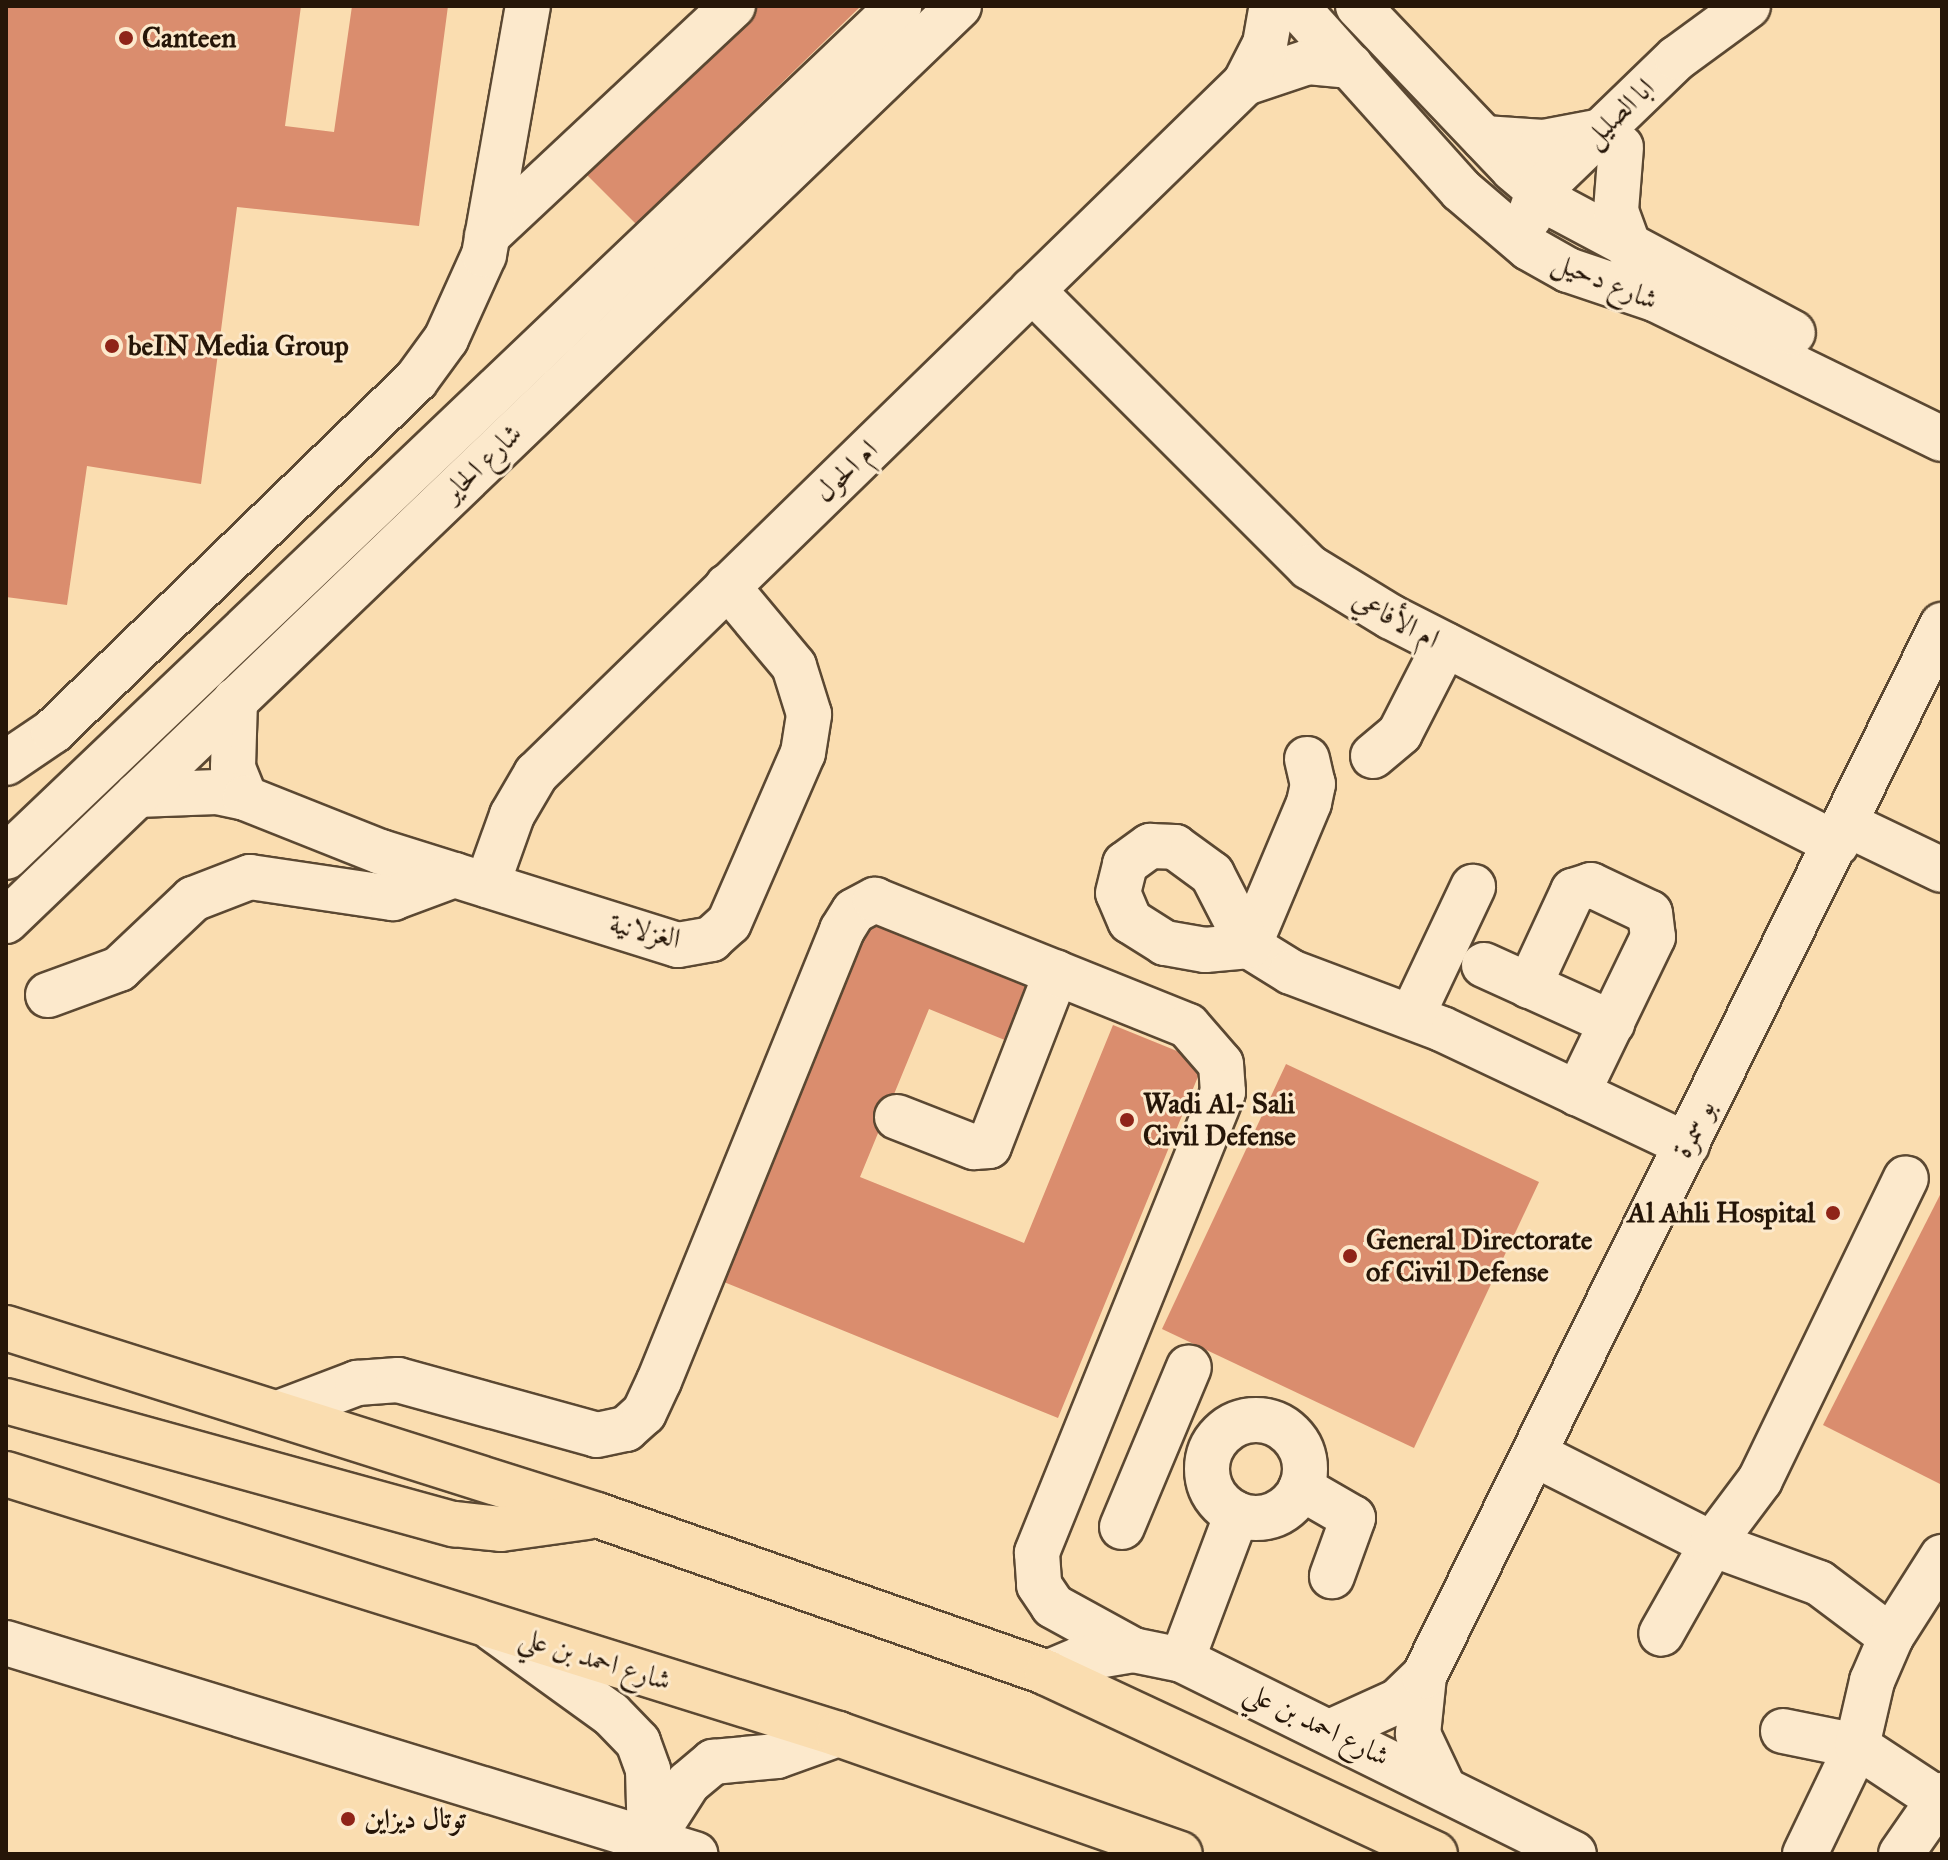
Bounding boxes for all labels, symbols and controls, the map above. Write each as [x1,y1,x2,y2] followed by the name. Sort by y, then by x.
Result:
[142,21,236,55] place label: Canteen
[117,29,135,47] marker: Canteen
[1577,71,1661,155] street label: ابا الصليل
[1548,245,1662,317] street label: شارع دحيل
[128,329,349,363] place label: beIN Media Group
[103,337,121,355] marker: beIN Media Group
[435,417,529,509] street label: شارع الحاير
[807,433,885,509] street label: ام الحول
[1347,582,1445,656] street label: ام الأفاعي
[606,906,684,956] street label: الغزلانية
[1143,1087,1296,1153] place label: Wadi Al- Sali Civil Defense
[1666,1094,1722,1164] street label: بو سمرة
[1118,1111,1136,1129] marker: Wadi Al- Sali Civil Defense
[1628,1196,1815,1230] place label: Al Ahli Hospital
[1822,1202,1844,1224] marker: Al Ahli Hospital
[1366,1223,1592,1289] place label: General Directorate of Civil Defense
[1341,1247,1359,1265] marker: General Directorate of Civil Defense
[515,1620,675,1698] street label: شارع احمد بن علي
[1239,1675,1395,1773] street label: شارع احمد بن علي
[364,1802,466,1836] place label: توتال ديزاين
[339,1810,357,1828] marker: توتال ديزاين

